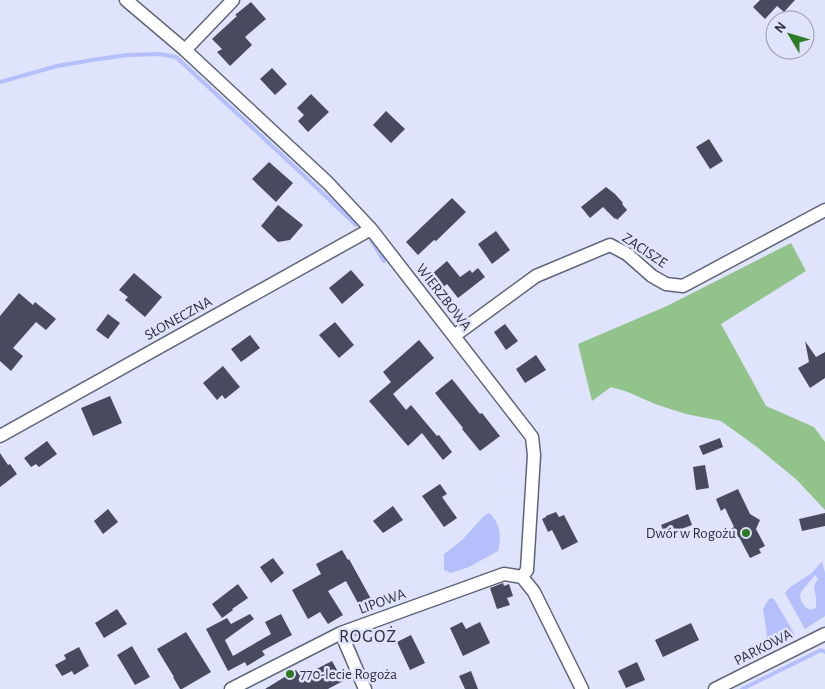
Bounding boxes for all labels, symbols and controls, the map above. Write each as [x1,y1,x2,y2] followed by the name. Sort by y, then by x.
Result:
[765,10,815,60] north arrow
[772,19,789,36] text: N
[620,230,670,271] street label: ZACISZE
[413,261,474,334] street label: WIERZBOWA
[142,294,215,343] street label: SŁONECZNA
[646,526,736,541] place label: Dwór w Rogożu
[740,527,752,539] marker: Dwór w Rogożu
[357,586,408,617] street label: LIPOWA
[339,626,397,646] district label: ROGOŻ
[732,626,795,668] street label: PARKOWA
[300,667,397,682] place label: 770-lecie Rogoża
[284,668,296,680] marker: 770-lecie Rogoża

